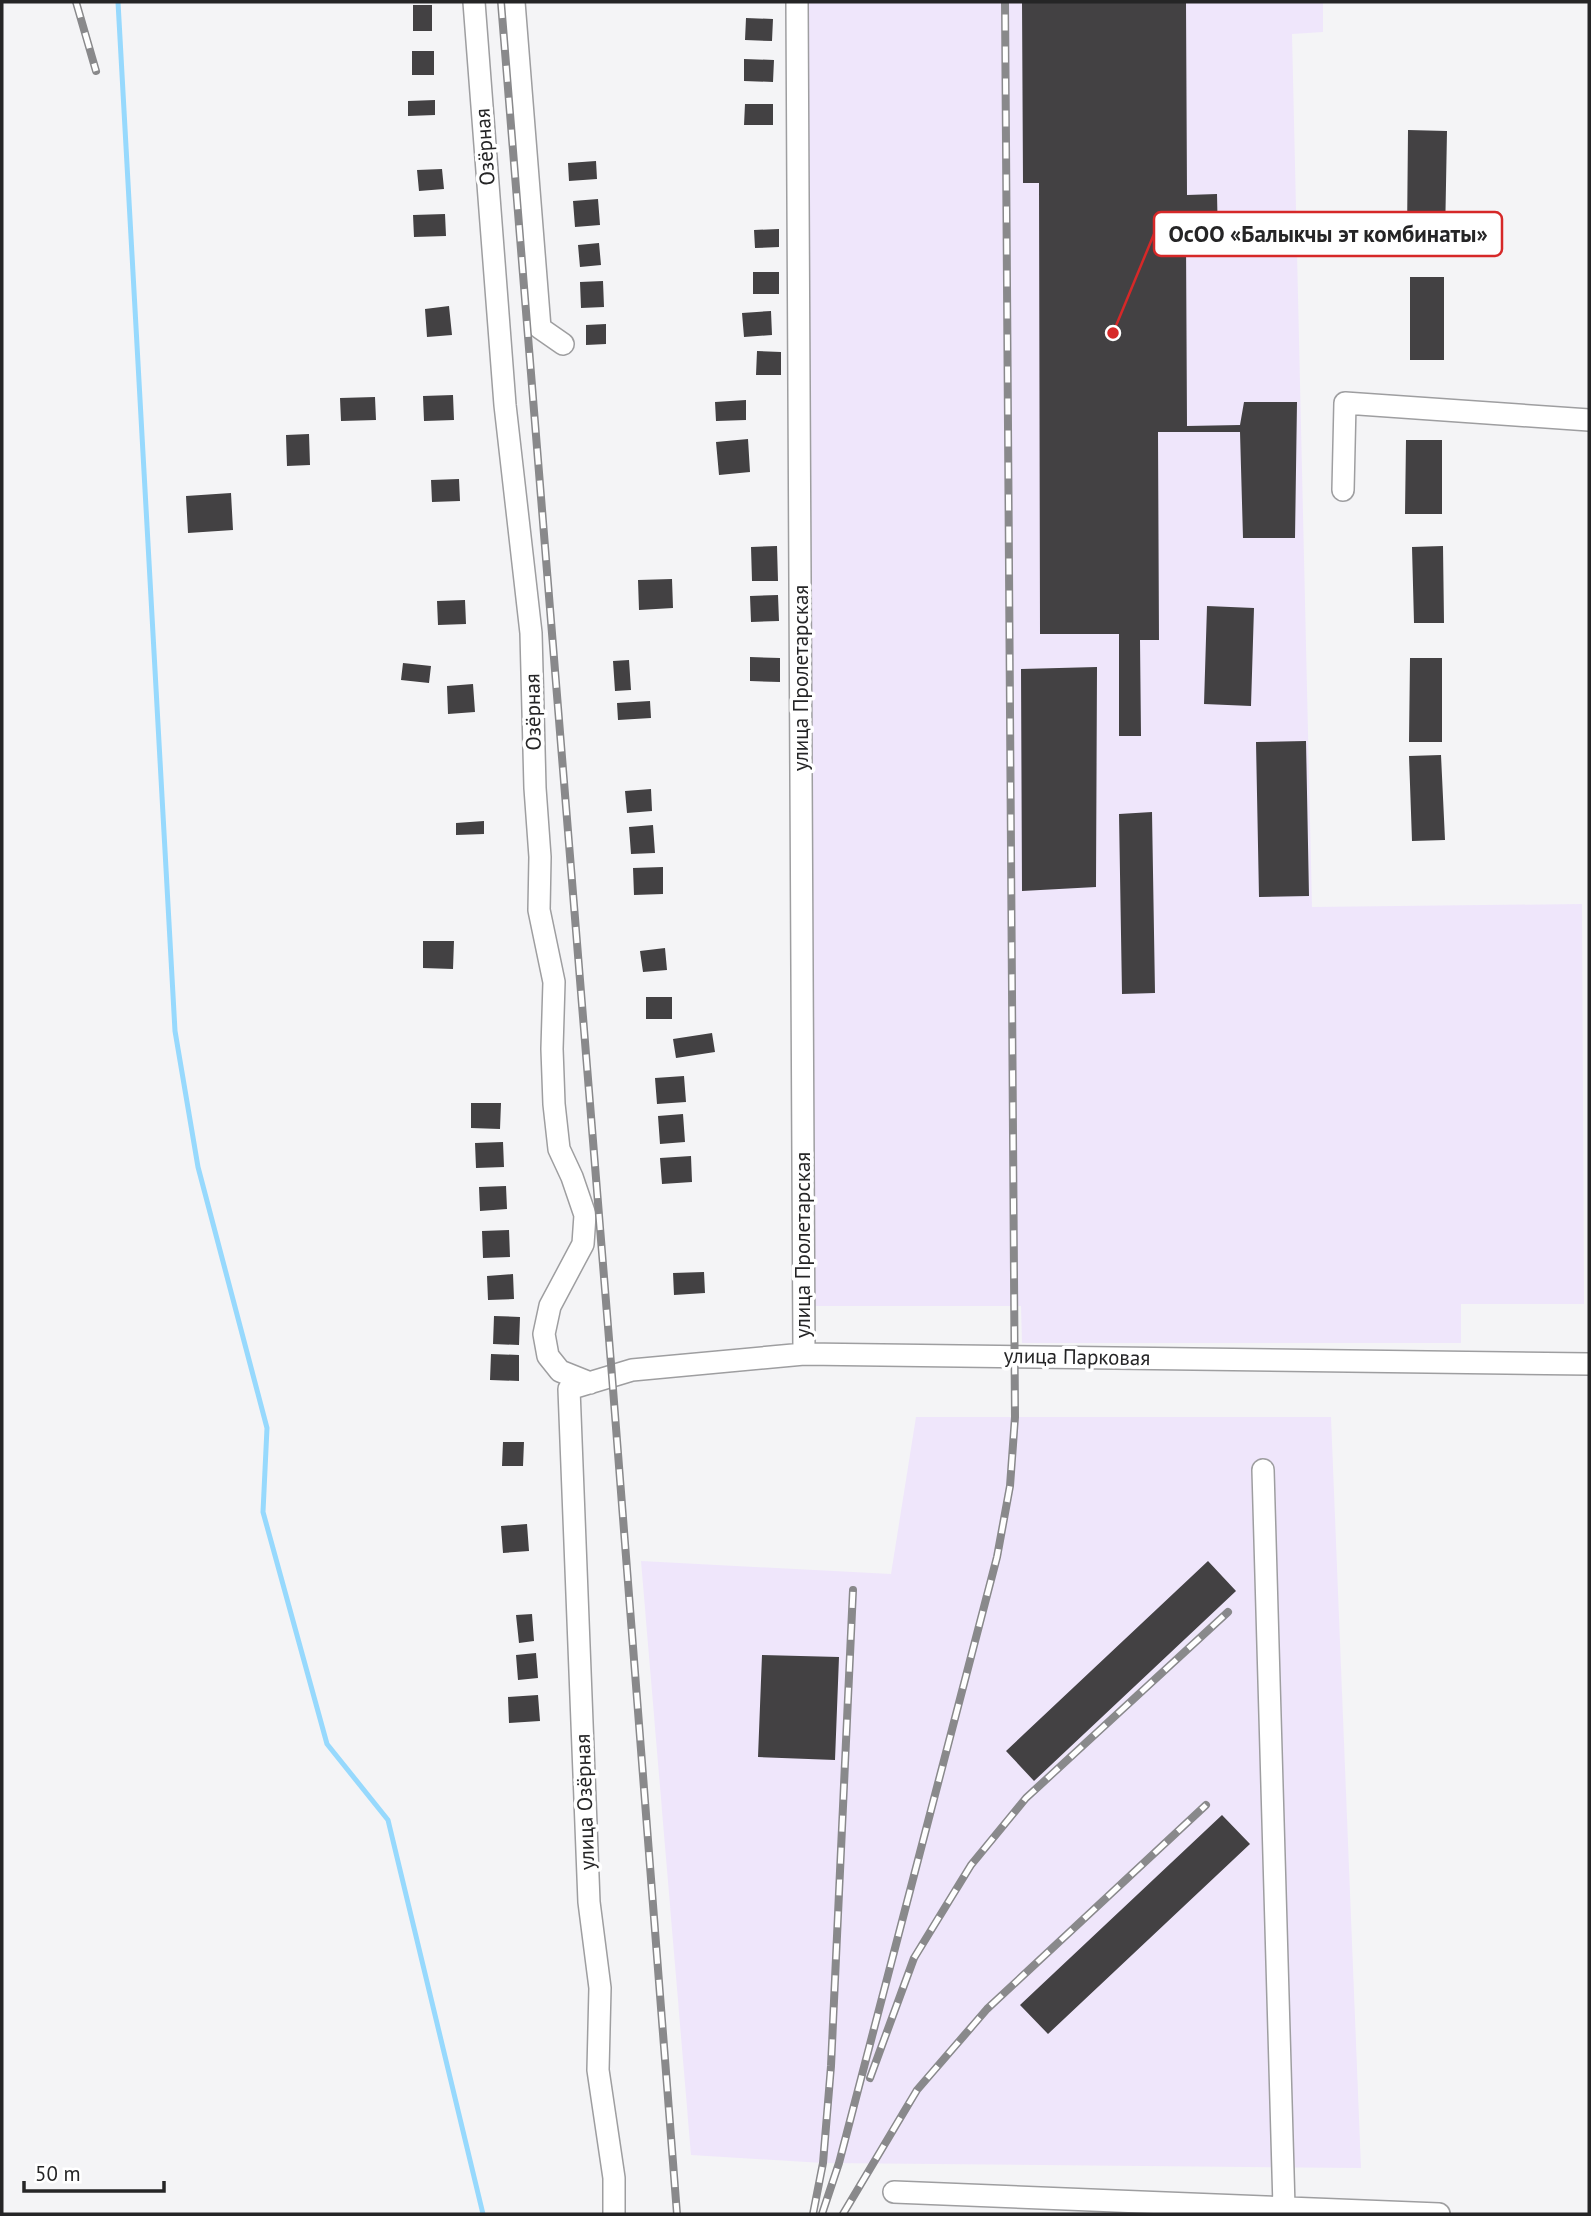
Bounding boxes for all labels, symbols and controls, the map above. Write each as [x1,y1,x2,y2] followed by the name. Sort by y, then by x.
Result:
[468,107,501,187] street label: Озёрная
[1154,212,1502,256] callout: ОсОО «Балыкчы эт комбинаты»
[1168,219,1488,248] text: ОсОО «Балыкчы эт комбинаты»
[787,585,814,771] street label: улица Пролетарская
[518,673,547,751] street label: Озёрная
[789,1152,816,1338] street label: улица Пролетарская
[1003,1342,1151,1371] street label: улица Парковая
[569,1733,600,1871] street label: улица Озёрная
[24,2150,164,2194] scale bar
[35,2160,81,2187] text: 50 m

